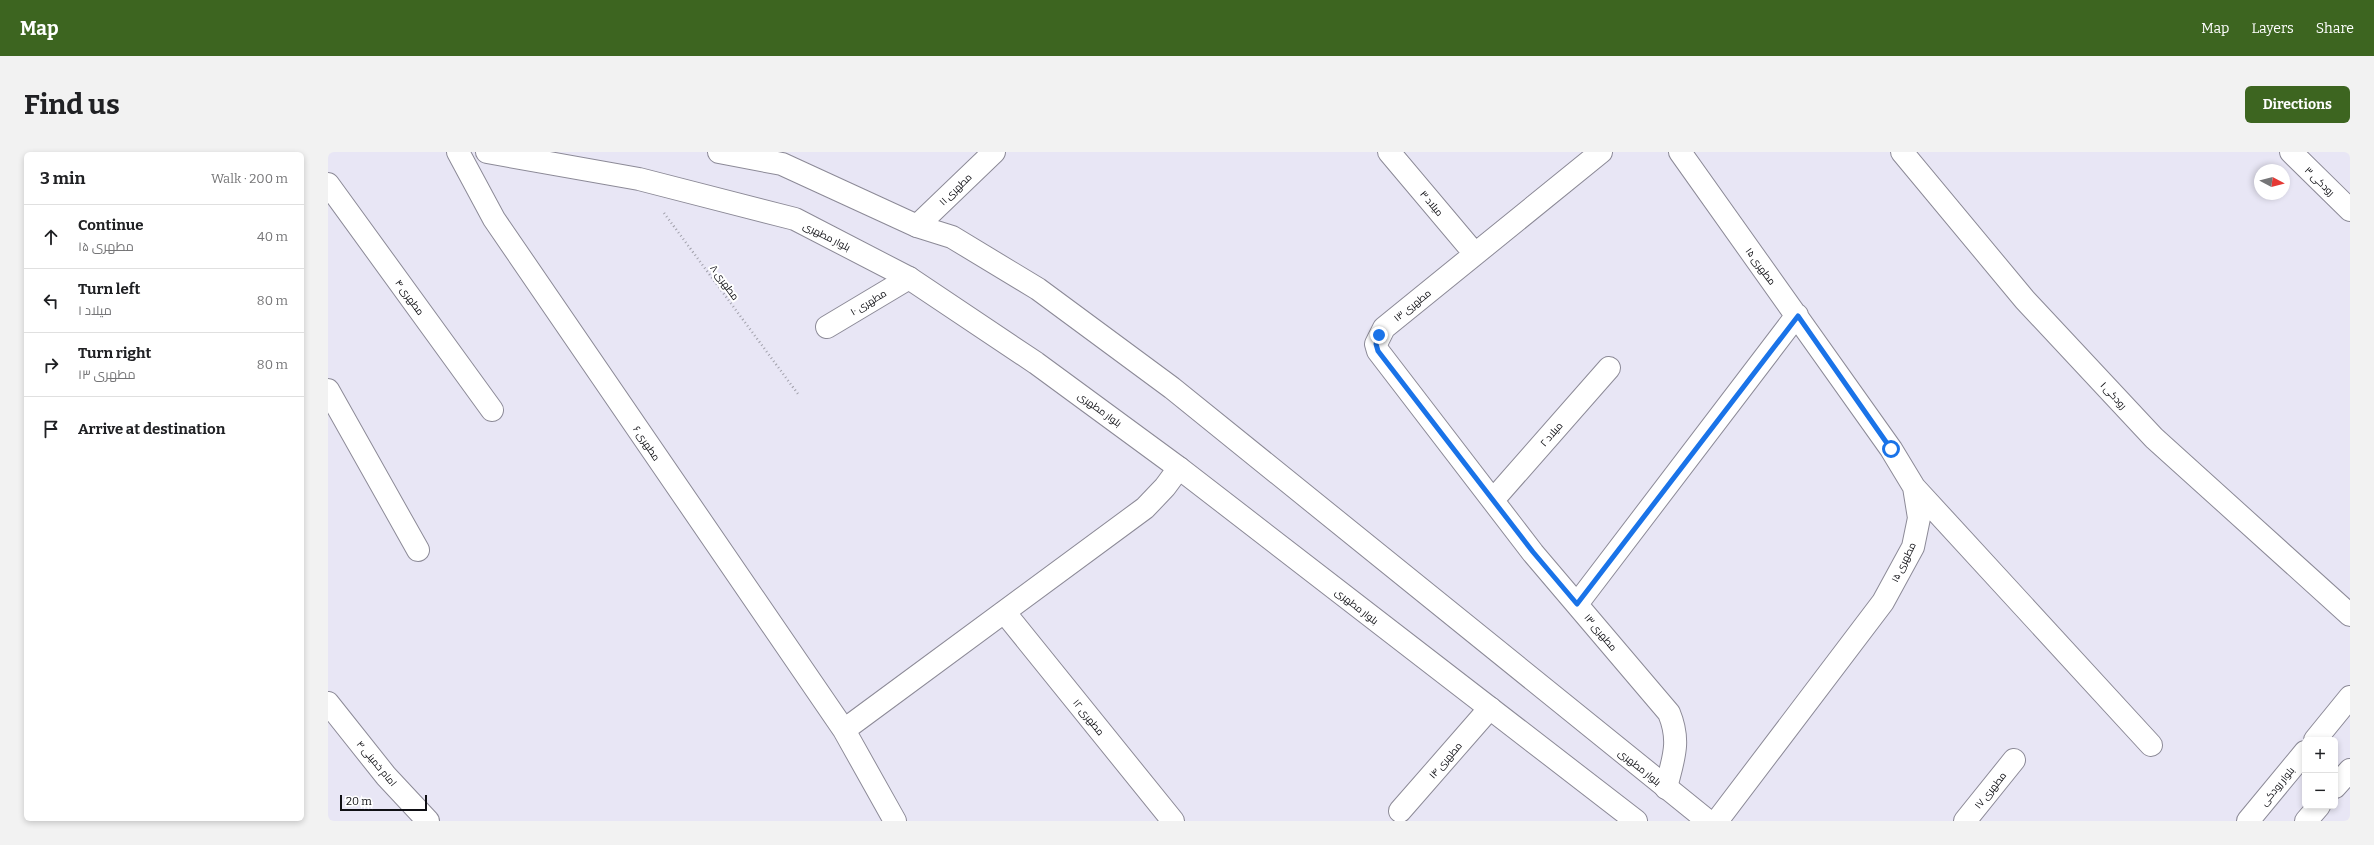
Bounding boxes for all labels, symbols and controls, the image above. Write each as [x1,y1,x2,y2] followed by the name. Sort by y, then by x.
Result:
[20,17,59,40] text: Map
[2201,20,2229,37] text: Map
[2251,20,2294,37] text: Layers
[2316,20,2354,37] text: Share
[2245,86,2350,123] button: Directions
[24,88,120,121] text: Find us
[2254,164,2290,200] north arrow
[2302,165,2337,199] street label: رودکی ۳
[40,168,85,189] text: 3 min
[211,171,288,186] text: Walk · 200 m
[937,171,974,208] street label: مطهری ۱۱
[1417,188,1445,219] street label: میلاد ۳
[78,216,144,234] text: Continue
[801,220,852,254] street label: بلوار مطهری
[40,226,62,248] icon: ahead
[257,229,288,244] text: 40 m
[78,239,134,254] text: مطهری ۱۵
[1743,246,1778,288] street label: مطهری ۱۵
[707,263,741,303] street label: مطهری ۸
[392,277,426,318] street label: مطهری ۴
[78,280,140,298] text: Turn left
[848,287,889,318] street label: مطهری ۱۰
[1392,287,1434,324] street label: مطهری ۱۳
[40,290,62,312] icon: left
[257,293,288,308] text: 80 m
[78,303,112,318] text: میلاد ۱
[1370,326,1388,344] route end
[78,344,151,362] text: Turn right
[40,354,62,376] icon: right
[257,357,288,372] text: 80 m
[78,367,136,382] text: مطهری ۱۳
[2098,379,2129,412] street label: رودکی ۱
[1075,390,1124,430] street label: بلوار مطهری
[40,418,62,440] icon: arrive
[78,420,225,438] text: Arrive at destination
[1538,420,1566,449] street label: میلاد ۲
[630,424,662,463] street label: مطهری ۶
[1882,440,1900,458] route start
[1889,540,1919,584] street label: مطهری ۱۵
[1332,586,1380,627] street label: بلوار مطهری
[1581,612,1619,653] street label: مطهری ۱۳
[1070,697,1106,738] street label: مطهری ۱۲
[2302,737,2338,809] map controls
[2302,737,2338,773] button: +
[353,738,399,790] street label: امام خمینی ۴
[1427,740,1465,781] street label: مطهری ۱۴
[1616,747,1663,789] street label: بلوار مطهری
[2258,765,2297,809] street label: بلوار رودکی
[1972,770,2009,811] street label: مطهری ۱۷
[2302,773,2338,809] button: −
[340,793,427,812] scale bar
[346,795,372,808] text: 20 m

